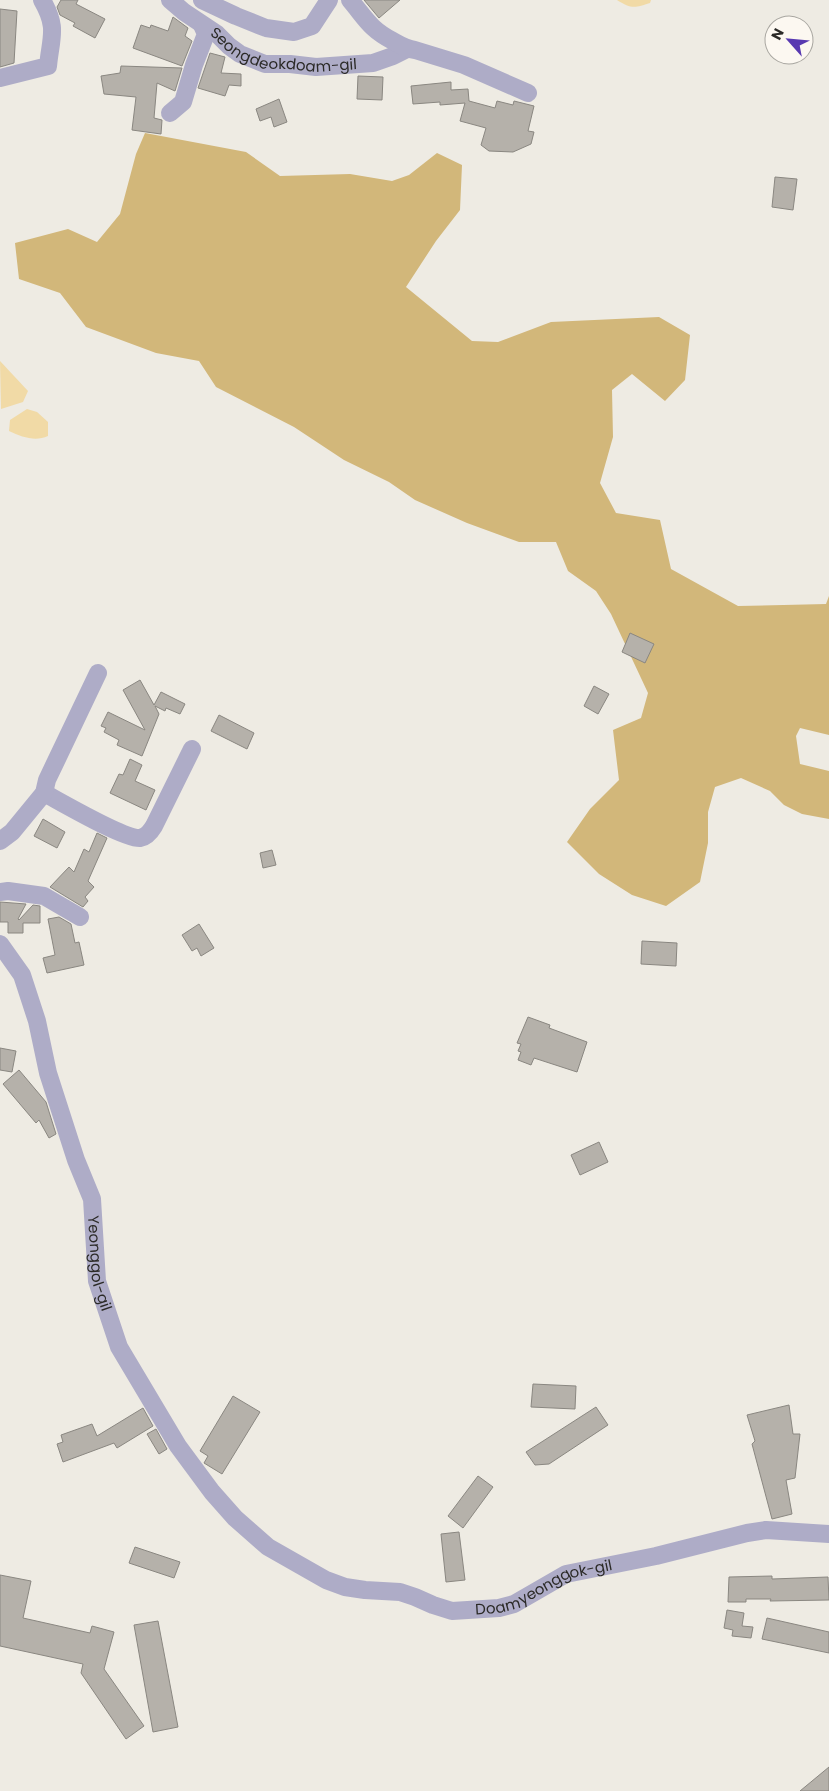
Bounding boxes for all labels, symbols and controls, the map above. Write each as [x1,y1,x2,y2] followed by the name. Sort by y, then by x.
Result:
[764,15,814,65] north arrow
[207,22,358,77] street label: Seongdeokdoam-gil
[766,25,789,43] text: N
[83,1215,117,1314] street label: Yeonggol-gil
[475,1554,614,1619] street label: Doamyeonggok-gil

